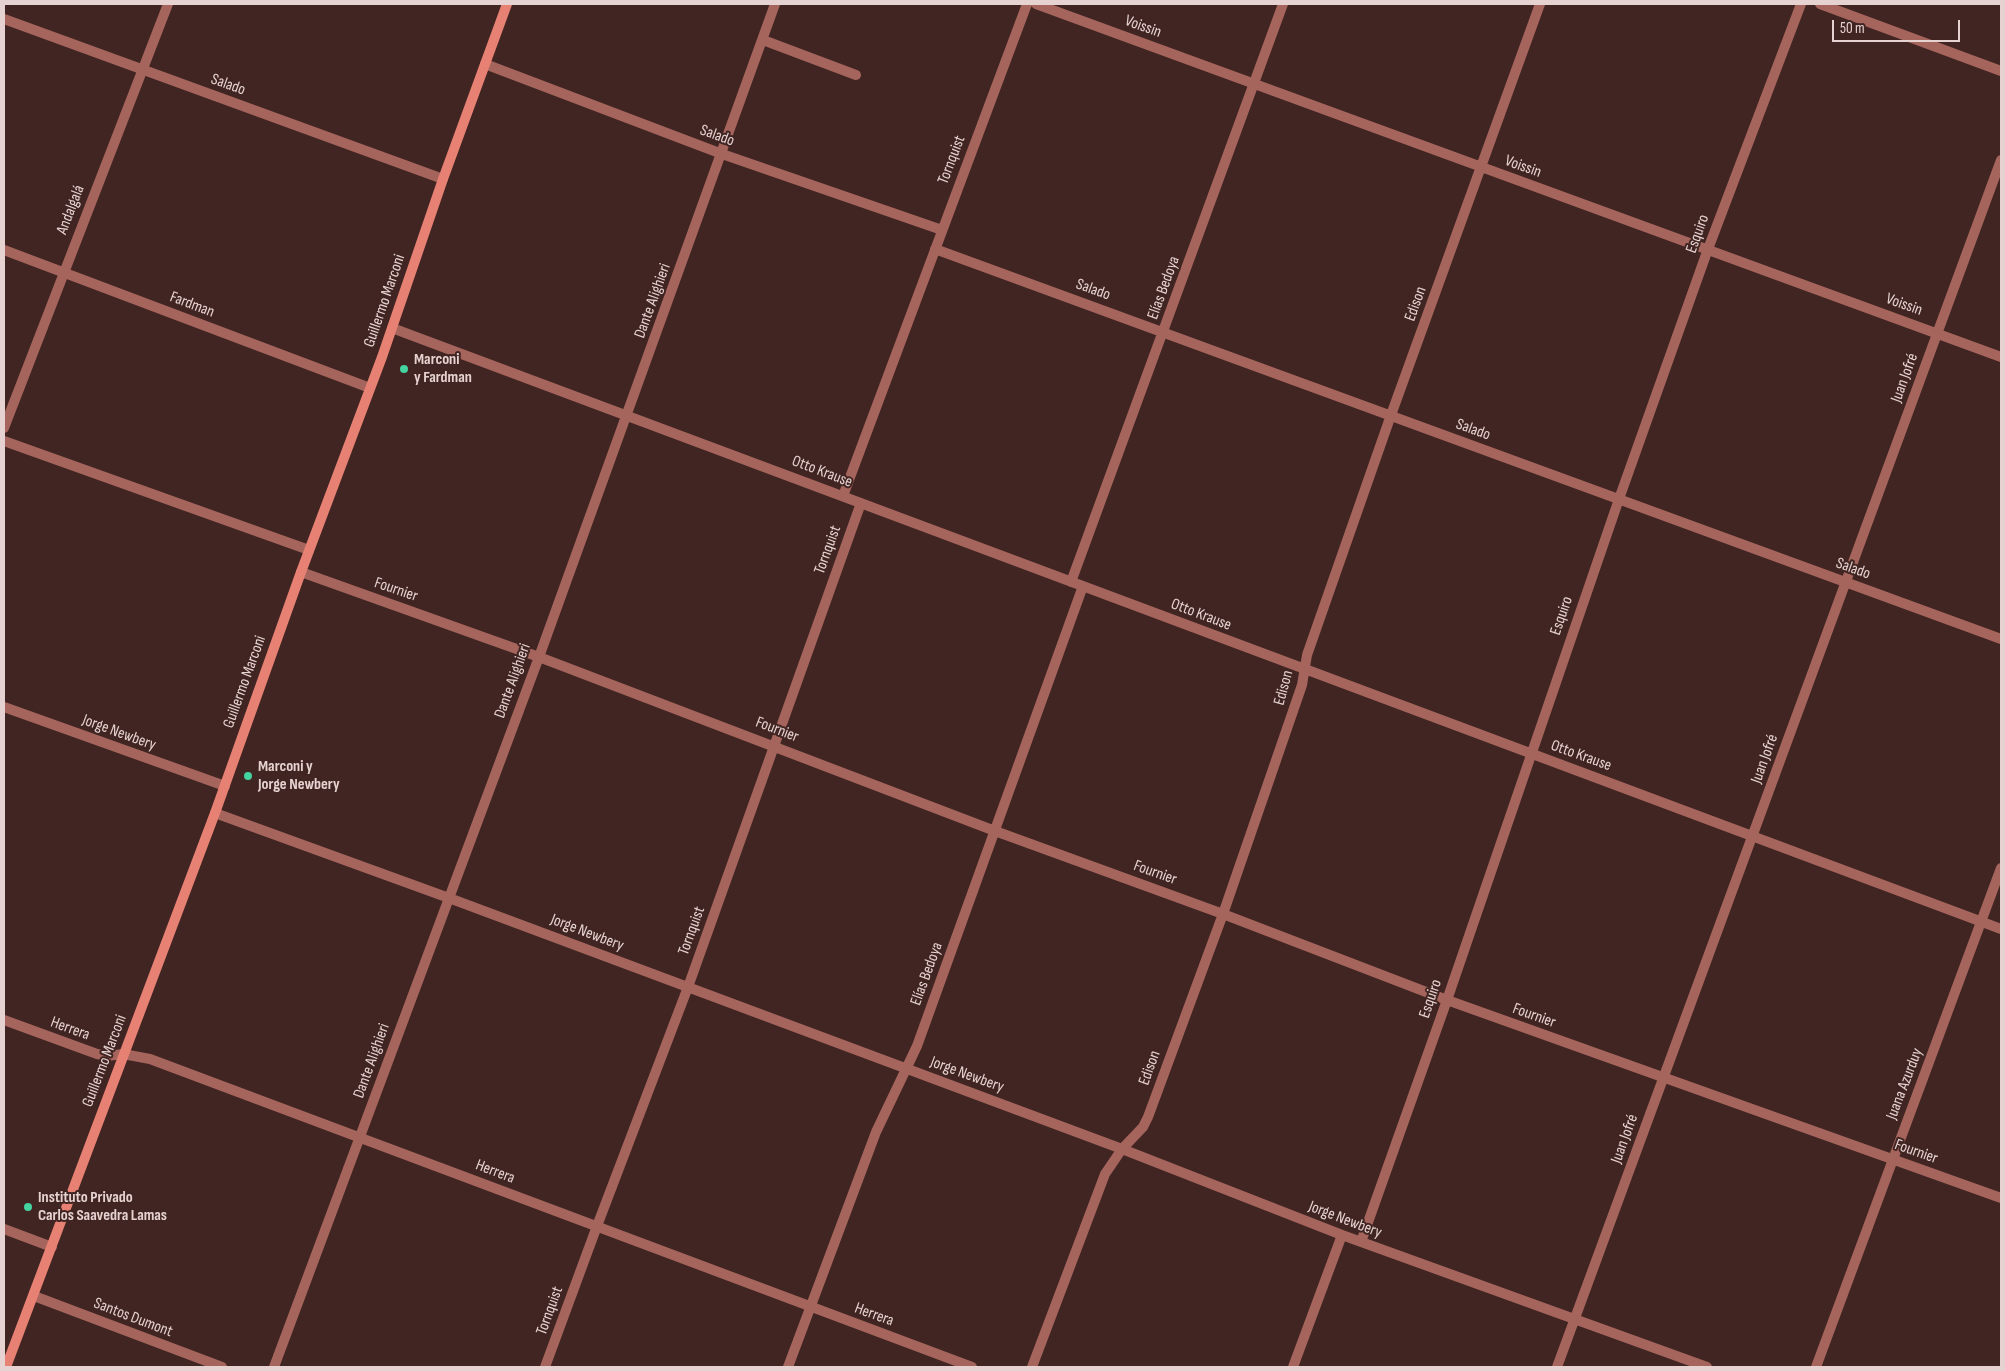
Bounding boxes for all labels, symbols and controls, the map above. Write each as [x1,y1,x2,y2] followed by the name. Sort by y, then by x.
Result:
[1835,10,1962,42] scale bar
[1122,12,1164,42] street label: Voissin
[1840,19,1865,38] text: 50 m
[208,70,248,100] street label: Salado
[697,121,737,151] street label: Salado
[934,133,970,187] street label: Tornquist
[1502,152,1544,182] street label: Voissin
[53,183,89,237] street label: Andalgalá
[1682,212,1714,256] street label: Esquiro
[360,252,410,350] street label: Guillermo Marconi
[1144,254,1184,322] street label: Elías Bedoya
[631,261,675,341] street label: Dante Alighieri
[1073,275,1113,305] street label: Salado
[1401,284,1431,324] street label: Edison
[167,288,217,322] street label: Fardman
[1883,290,1925,320] street label: Voissin
[414,350,472,388] place label: Marconi y Fardman
[1887,351,1923,405] street label: Juan Jofré
[398,363,410,375] marker: Marconi y Fardman
[1453,415,1493,445] street label: Salado
[789,452,855,492] street label: Otto Krause
[810,523,846,577] street label: Tornquist
[1833,554,1873,584] street label: Salado
[372,574,420,606] street label: Fournier
[1546,594,1578,638] street label: Esquiro
[1168,595,1234,635] street label: Otto Krause
[219,633,271,731] street label: Guillermo Marconi
[491,641,535,721] street label: Dante Alighieri
[1270,668,1298,708] street label: Edison
[80,711,158,755] street label: Jorge Newbery
[753,713,801,747] street label: Fournier
[1747,732,1783,786] street label: Juan Jofré
[1548,736,1614,776] street label: Otto Krause
[258,757,340,795] place label: Marconi y Jorge Newbery
[242,770,254,782] marker: Marconi y Jorge Newbery
[1131,856,1179,890] street label: Fournier
[674,904,710,958] street label: Tornquist
[548,910,626,956] street label: Jorge Newbery
[907,940,947,1008] street label: Elías Bedoya
[1415,977,1447,1021] street label: Esquiro
[1510,999,1558,1033] street label: Fournier
[79,1012,131,1110] street label: Guillermo Marconi
[48,1013,92,1045] street label: Herrera
[350,1021,394,1101] street label: Dante Alighieri
[1883,1046,1927,1122] street label: Juana Azurduy
[1135,1048,1165,1088] street label: Edison
[928,1053,1006,1097] street label: Jorge Newbery
[1607,1112,1643,1166] street label: Juan Jofré
[1892,1135,1940,1169] street label: Fournier
[473,1156,517,1188] street label: Herrera
[38,1188,167,1226] place label: Instituto Privado Carlos Saavedra Lamas
[1306,1197,1384,1243] street label: Jorge Newbery
[22,1201,34,1213] marker: Instituto Privado Carlos Saavedra Lamas
[532,1284,568,1338] street label: Tornquist
[91,1294,175,1342] street label: Santos Dumont
[852,1299,896,1331] street label: Herrera

